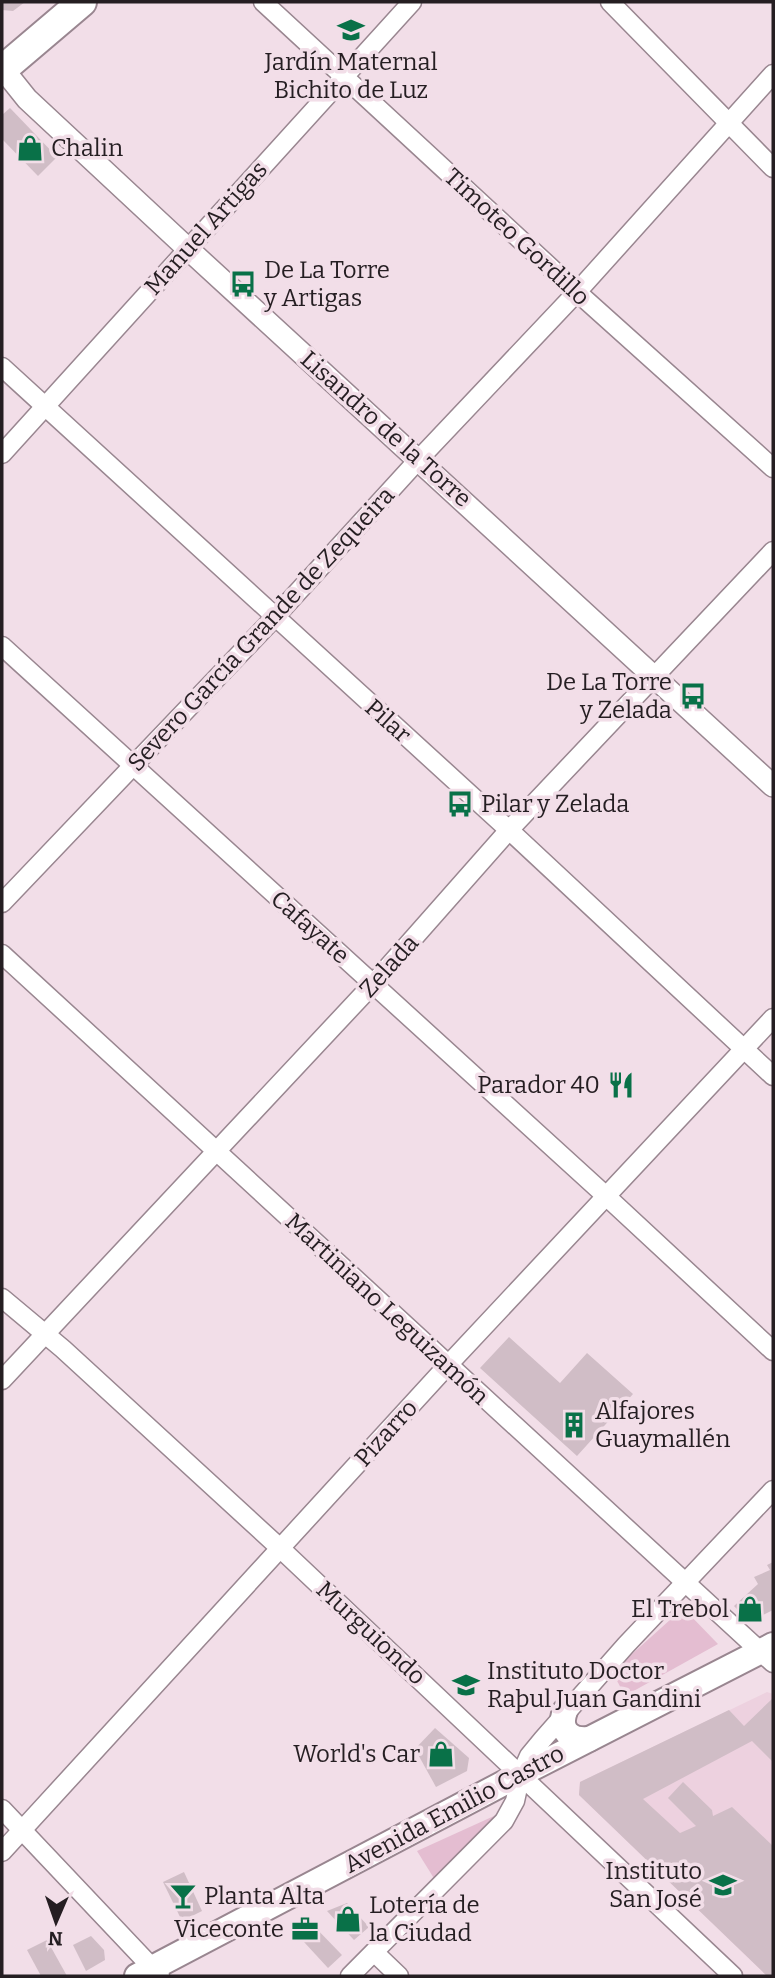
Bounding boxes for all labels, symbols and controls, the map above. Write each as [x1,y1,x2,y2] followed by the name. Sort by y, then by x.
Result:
[336,15,366,45] school or university icon: Jardín Maternal Bichito de Luz
[263,48,438,104] place label: Jardín Maternal Bichito de Luz
[15,133,45,163] shop icon: Chalin
[51,134,123,162] place label: Chalin
[139,156,273,300] street label: Manuel Artigas
[439,163,595,311] street label: Timoteo Gordillo
[263,256,390,312] place label: De La Torre y Artigas
[228,269,258,299] bus stop icon: De La Torre y Artigas
[295,345,477,513] street label: Lisandro de la Torre
[122,481,400,777] street label: Severo García Grande de Zequeira
[546,668,672,724] place label: De La Torre y Zelada
[678,681,708,711] bus stop icon: De La Torre y Zelada
[359,693,417,749] street label: Pilar
[445,789,475,819] bus stop icon: Pilar y Zelada
[481,790,629,818] place label: Pilar y Zelada
[265,885,355,969] street label: Cafayate
[354,929,424,1003] street label: Zelada
[606,1070,636,1100] restaurant icon: Parador 40
[477,1071,600,1099] place label: Parador 40
[280,1208,494,1410] street label: Martiniano Leguizamón
[349,1394,423,1472] street label: Pizarro
[595,1397,730,1453] place label: Alfajores Guaymallén
[559,1410,589,1440] building icon: Alfajores Guaymallén
[311,1575,431,1691] street label: Murguiondo
[735,1594,765,1624] shop icon: El Trebol
[631,1595,729,1623] place label: El Trebol
[487,1657,701,1713] place label: Instituto Doctor Raþul Juan Gandini
[451,1670,481,1700] school or university icon: Instituto Doctor Raþul Juan Gandini
[339,1739,569,1879] street label: Avenida Emilio Castro
[426,1739,456,1769] shop icon: World's Car
[293,1740,420,1768] place label: World's Car
[605,1857,702,1913] place label: Instituto San José
[708,1870,738,1900] school or university icon: Instituto San José
[168,1881,198,1911] bar icon: Planta Alta
[204,1882,324,1910] place label: Planta Alta
[21,1887,91,1957] north arrow
[369,1891,480,1947] place label: Lotería de la Ciudad
[333,1904,363,1934] shop icon: Lotería de la Ciudad
[290,1914,320,1944] office icon: Viceconte
[174,1915,284,1943] place label: Viceconte
[47,1927,63,1950] text: N

